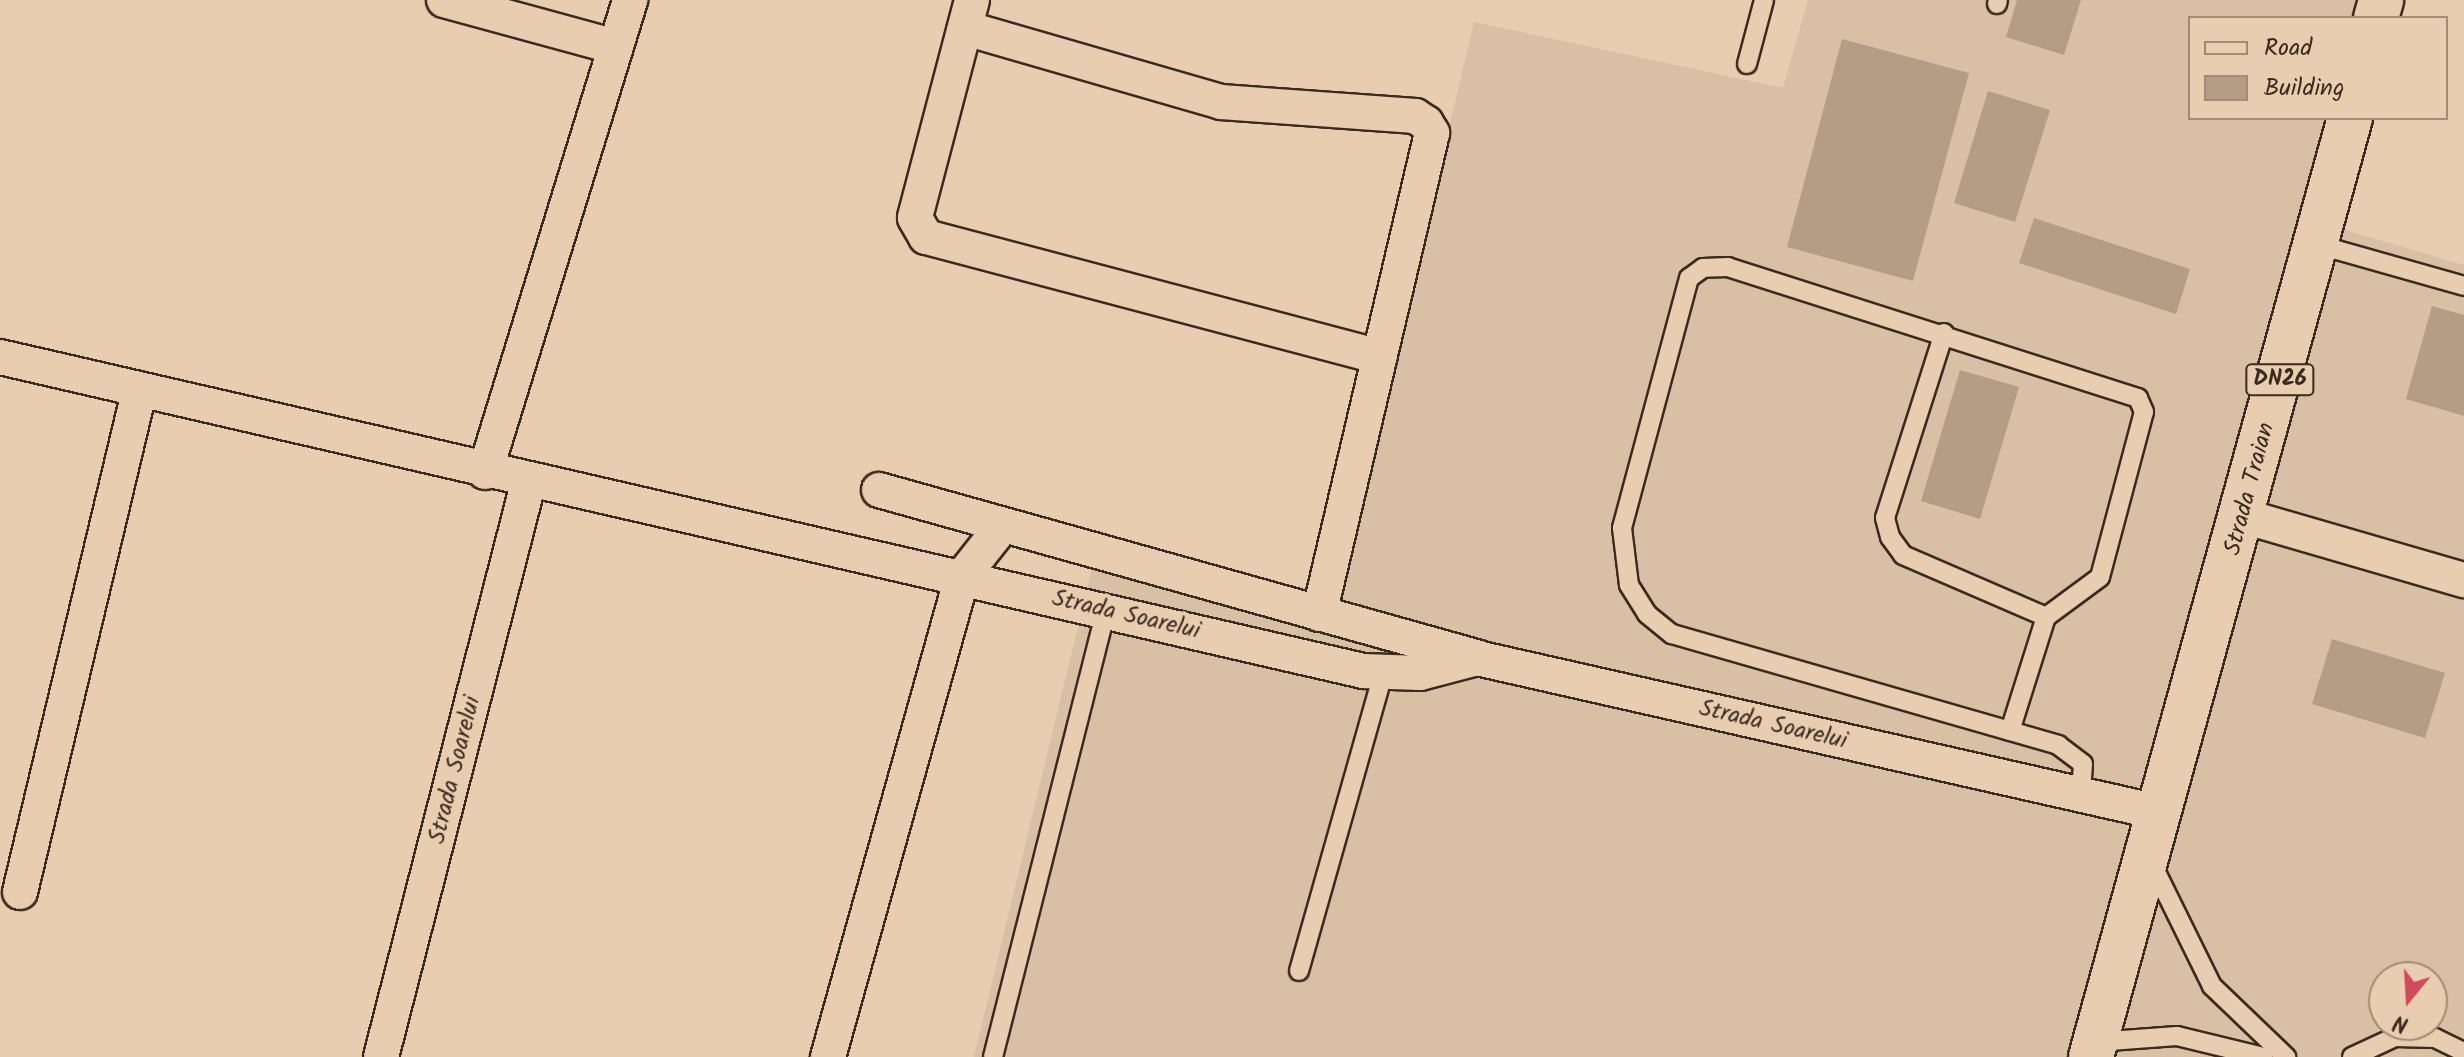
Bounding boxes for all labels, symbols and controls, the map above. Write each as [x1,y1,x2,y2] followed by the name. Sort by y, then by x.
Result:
[2188,16,2448,120] legend
[2264,29,2312,68] text: Road
[2264,69,2344,108] text: Building
[2244,362,2316,398] road number: DN26
[2219,420,2281,558] street label: Strada Traian
[1049,584,1203,646] street label: Strada Soarelui
[423,693,487,847] street label: Strada Soarelui
[1696,694,1850,756] street label: Strada Soarelui
[2368,961,2448,1041] north arrow
[2389,1004,2413,1041] text: N

